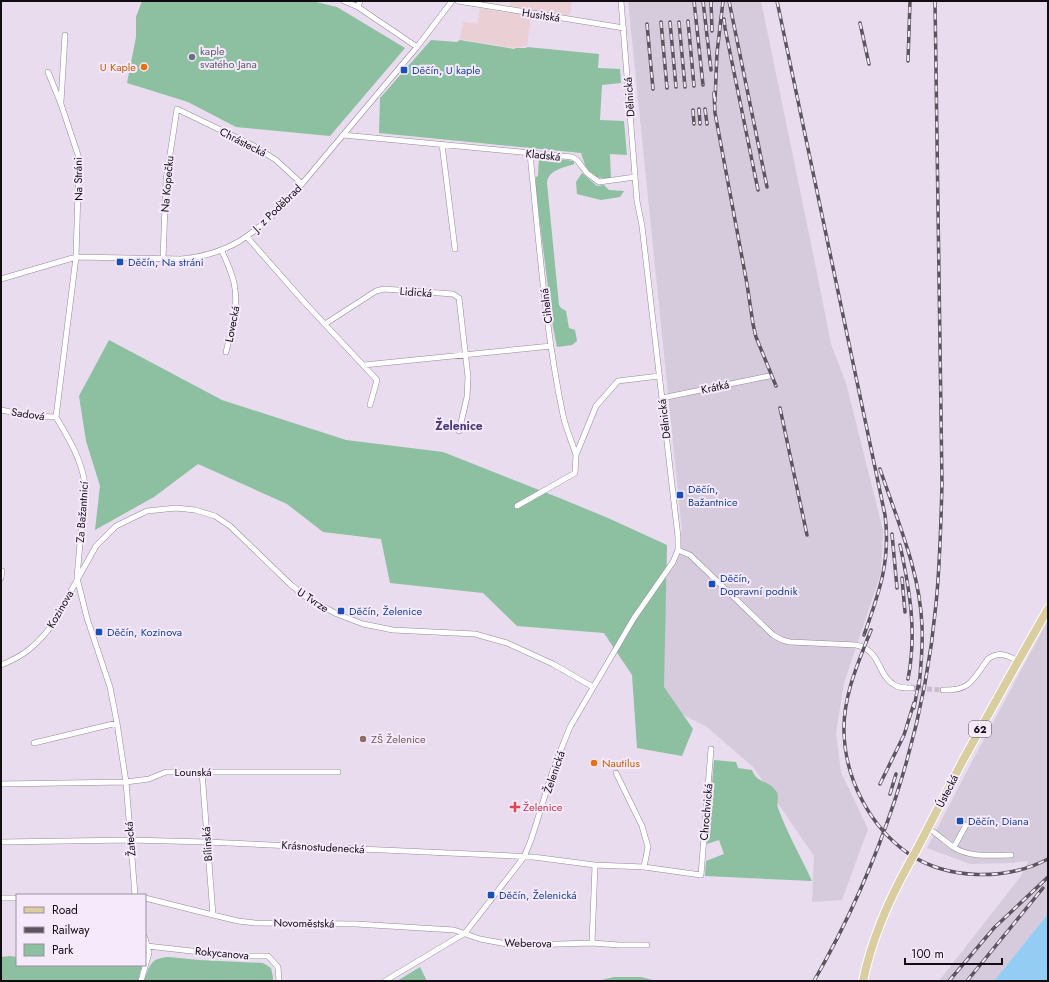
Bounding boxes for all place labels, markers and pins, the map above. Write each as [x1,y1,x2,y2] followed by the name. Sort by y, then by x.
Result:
[200,43,257,72] place label: kaple svatého Jana
[187,52,197,62] marker: kaple svatého Jana
[100,59,136,75] place label: U Kaple
[139,62,149,72] marker: U Kaple
[412,62,481,78] place label: Děčín, U kaple
[399,65,409,75] marker: Děčín, U kaple
[128,254,204,270] place label: Děčín, Na stráni
[115,257,125,267] marker: Děčín, Na stráni
[688,481,738,510] place label: Děčín, Bažantnice
[675,490,685,500] marker: Děčín, Bažantnice
[720,570,798,599] place label: Děčín, Dopravní podnik
[707,579,717,589] marker: Děčín, Dopravní podnik
[349,603,422,619] place label: Děčín, Želenice
[336,606,346,616] marker: Děčín, Želenice
[107,624,182,640] place label: Děčín, Kozinova
[94,627,104,637] marker: Děčín, Kozinova
[371,731,426,747] place label: ZŠ Želenice
[358,734,368,744] marker: ZŠ Želenice
[602,755,640,771] place label: Nautilus
[589,758,599,768] marker: Nautilus
[523,799,563,815] place label: Želenice
[510,802,520,812] marker: Želenice
[968,813,1028,829] place label: Děčín, Diana
[955,816,965,826] marker: Děčín, Diana
[499,887,577,903] place label: Děčín, Želenická
[486,890,496,900] marker: Děčín, Želenická

